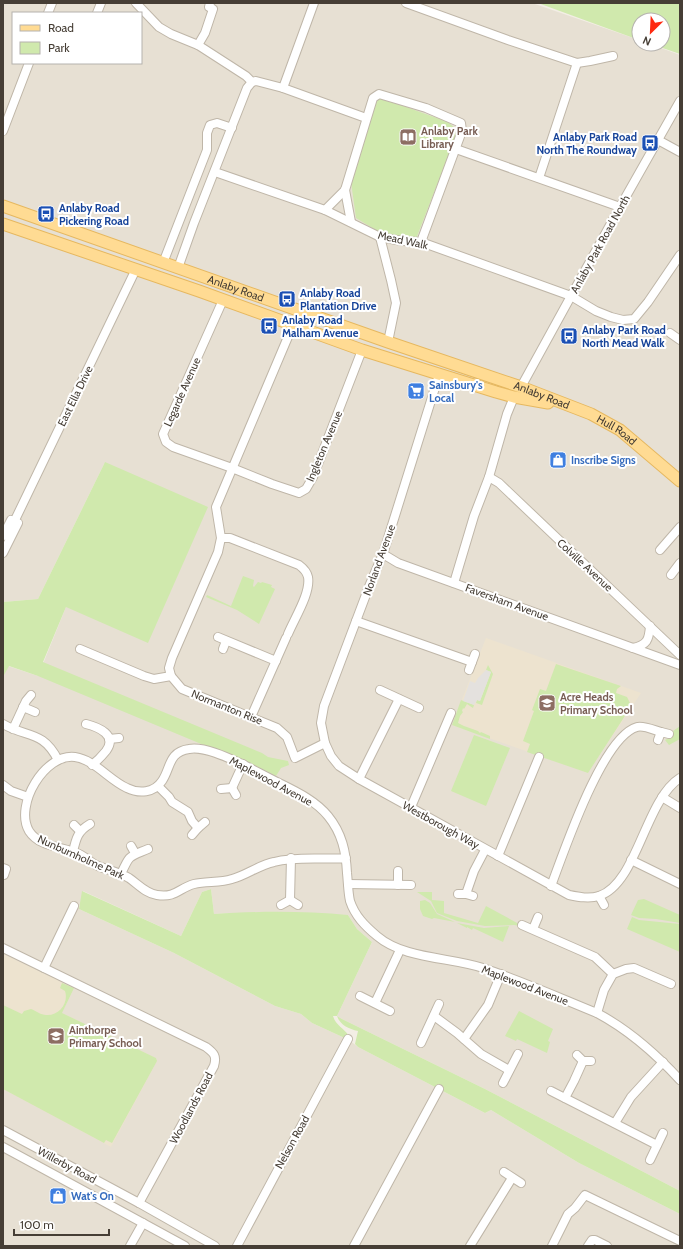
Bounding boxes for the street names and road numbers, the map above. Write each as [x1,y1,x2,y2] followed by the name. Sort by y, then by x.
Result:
[567,192,633,296] street label: Anlaby Park Road North
[377,228,429,252] street label: Mead Walk
[206,272,266,305] street label: Anlaby Road
[161,355,204,429] street label: Legarde Avenue
[54,363,96,429] street label: East Ella Drive
[512,378,572,412] street label: Anlaby Road
[303,408,345,484] street label: Ingleton Avenue
[594,412,639,448] street label: Hull Road
[360,522,398,597] street label: Norland Avenue
[554,536,616,595] street label: Colville Avenue
[464,580,551,624] street label: Faversham Avenue
[189,686,265,728] street label: Normanton Rise
[227,753,315,809] street label: Maplewood Avenue
[400,798,482,852] street label: Westborough Way
[36,832,126,882] street label: Nunburnholme Park
[480,962,571,1008] street label: Maplewood Avenue
[166,1070,216,1146] street label: Woodlands Road
[272,1113,312,1171] street label: Nelson Road
[35,1144,99,1186] street label: Willerby Road

